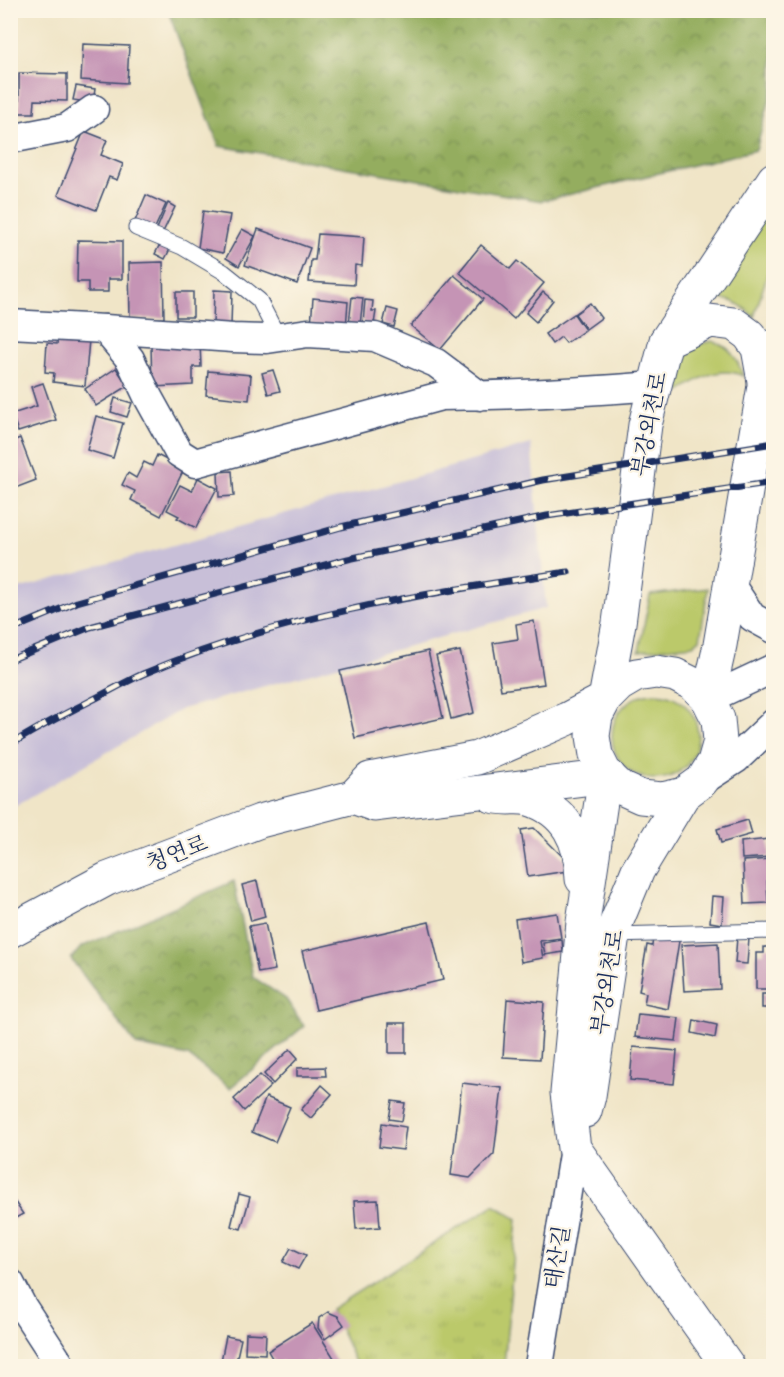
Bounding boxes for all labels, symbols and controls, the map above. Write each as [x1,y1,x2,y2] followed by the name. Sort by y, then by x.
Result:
[625,369,673,479] street label: 부강외천로
[142,828,212,878] street label: 청연로
[584,927,630,1037] street label: 부강외천로
[538,1223,576,1291] street label: 태산길

